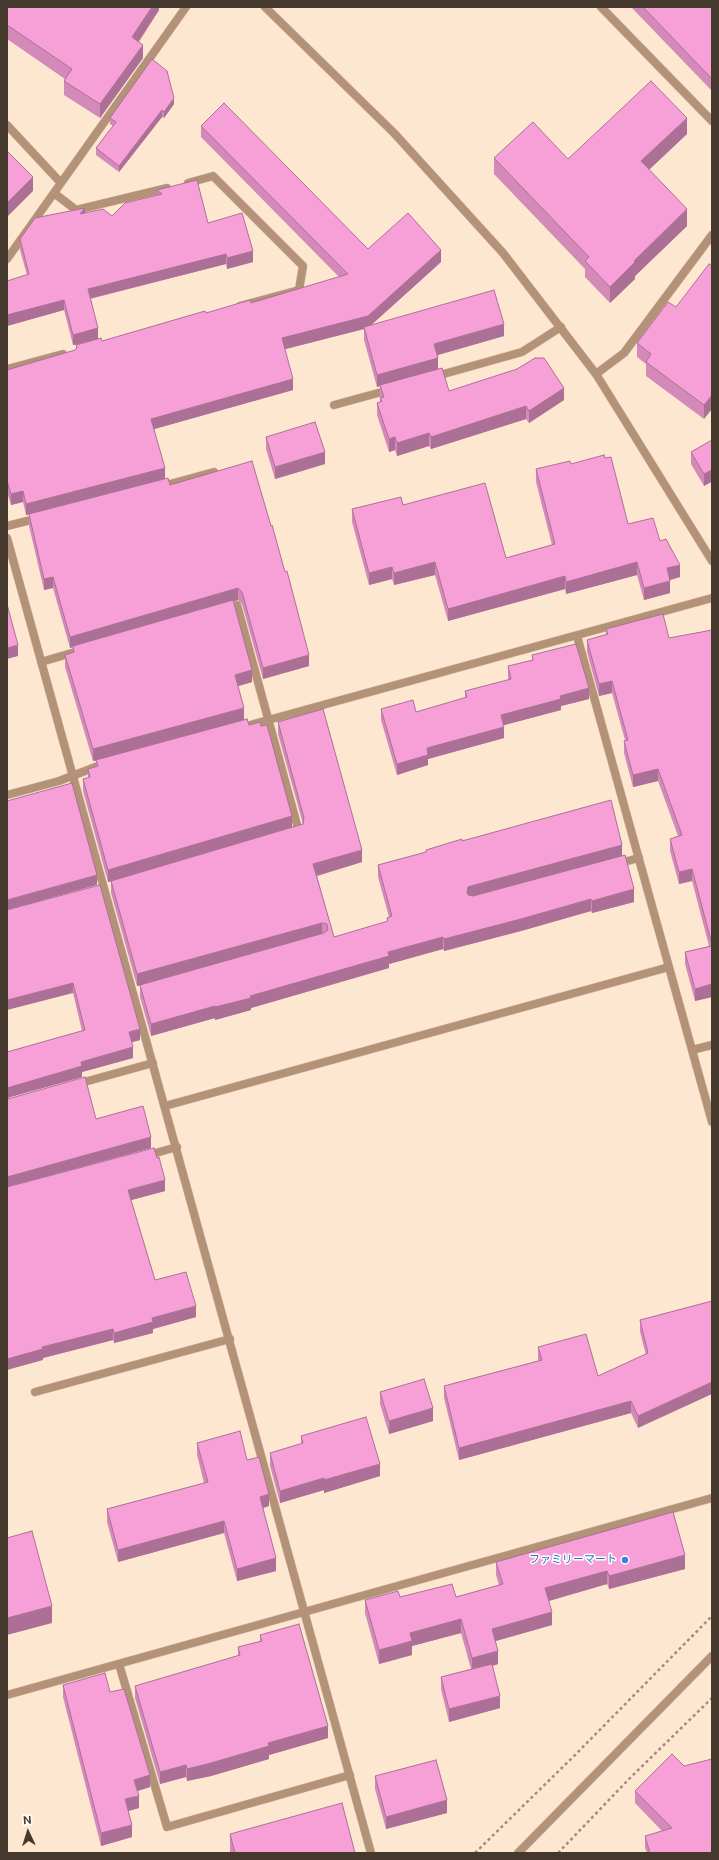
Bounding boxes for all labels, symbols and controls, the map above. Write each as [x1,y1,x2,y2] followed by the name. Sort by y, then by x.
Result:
[529,1553,617,1567] place label: ファミリーマート
[620,1555,630,1565] marker: ファミリーマート
[8,1812,48,1852] north arrow
[22,1814,32,1826] text: N

